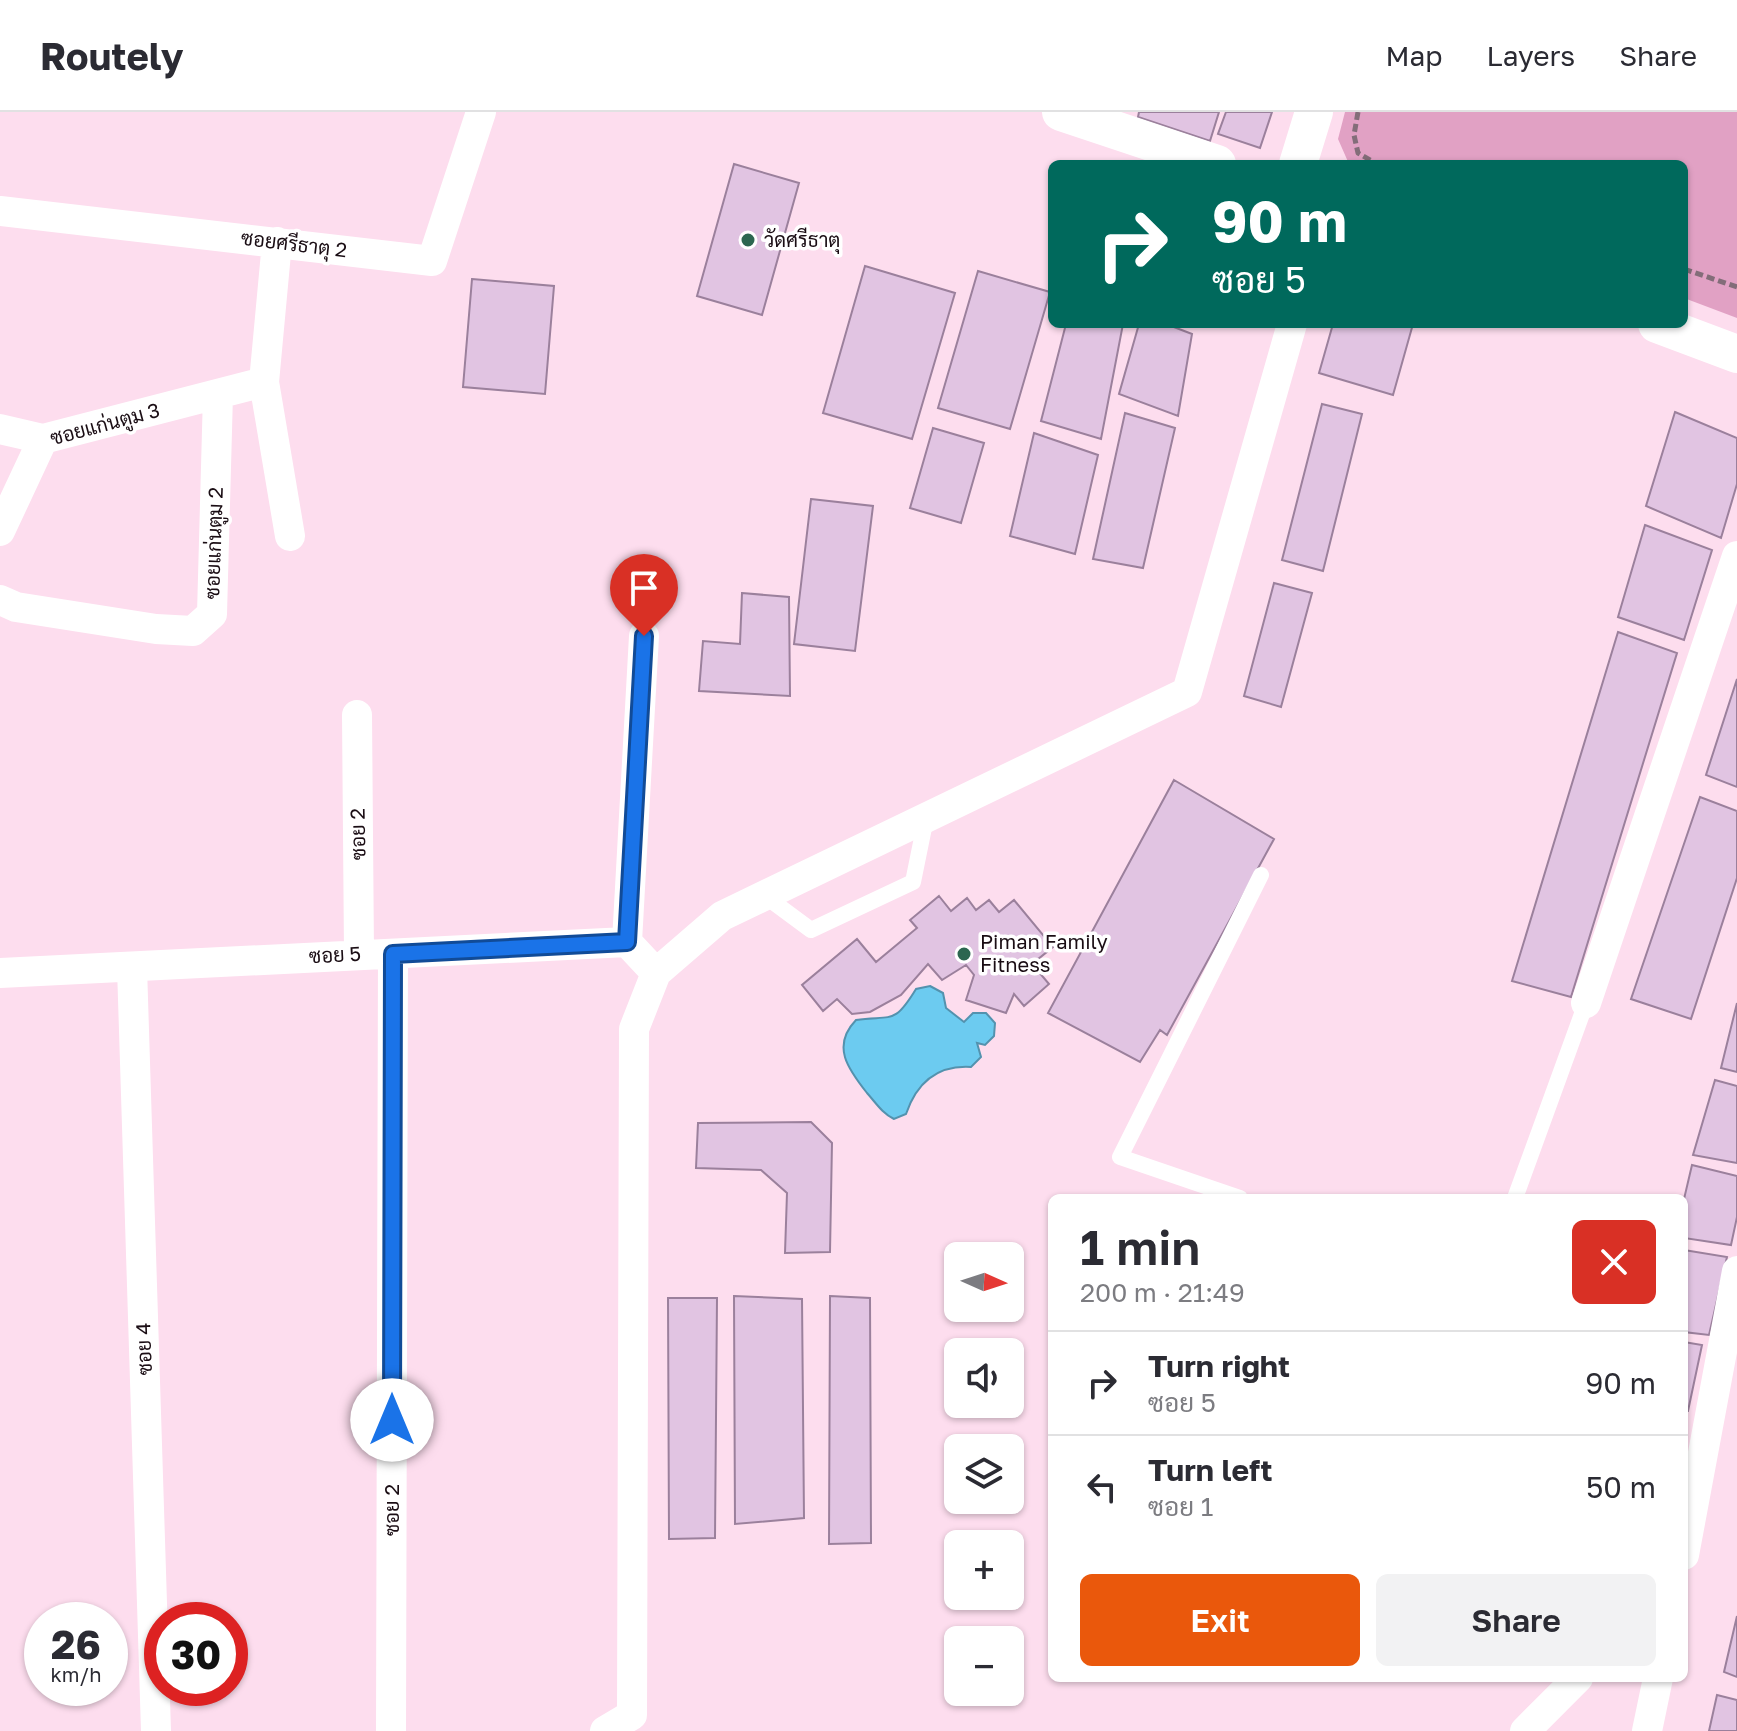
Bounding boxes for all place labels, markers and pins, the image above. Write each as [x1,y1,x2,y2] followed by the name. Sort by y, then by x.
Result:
[764,227,840,254] place label: วัดศรีธาตุ
[739,231,757,249] marker: วัดศรีธาตุ
[610,554,678,636] pin
[980,929,1108,976] place label: Piman Family Fitness
[955,945,973,963] marker: Piman Family Fitness

